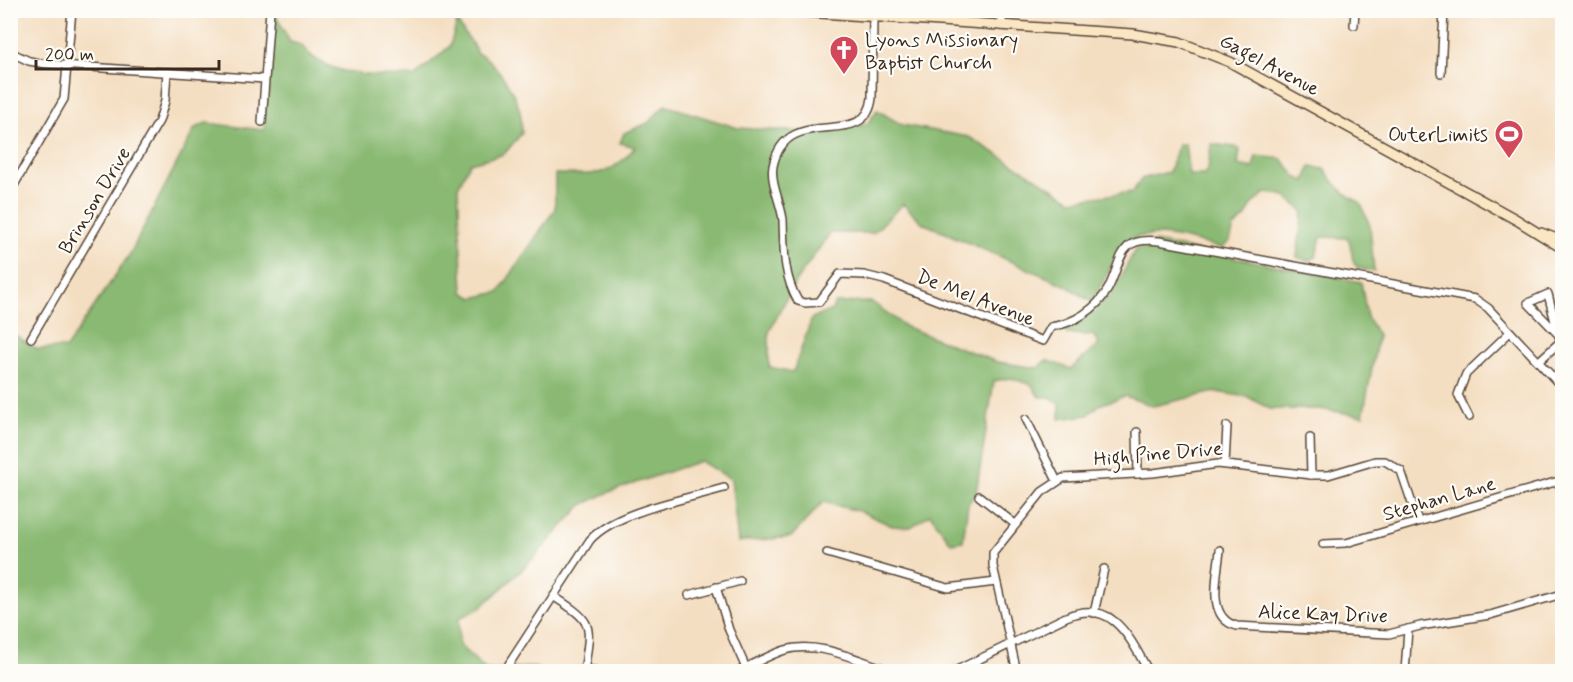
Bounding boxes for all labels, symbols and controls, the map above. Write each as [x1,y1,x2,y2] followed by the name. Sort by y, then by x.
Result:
[865,27,1018,77] place label: Lyons Missionary Baptist Church
[1214,28,1324,105] street label: Gagel Avenue
[36,33,219,71] scale bar
[828,34,860,76] church icon: Lyons Missionary Baptist Church
[45,43,94,67] text: 200 m
[1493,118,1525,160] sports icon: OuterLimits
[1388,122,1488,149] place label: OuterLimits
[53,142,138,259] street label: Brinson Drive
[913,264,1038,333] street label: De Mel Avenue
[1092,435,1224,476] street label: High Pine Drive
[1380,470,1499,528] street label: Stephan Lane
[1257,599,1388,630] street label: Alice Kay Drive

